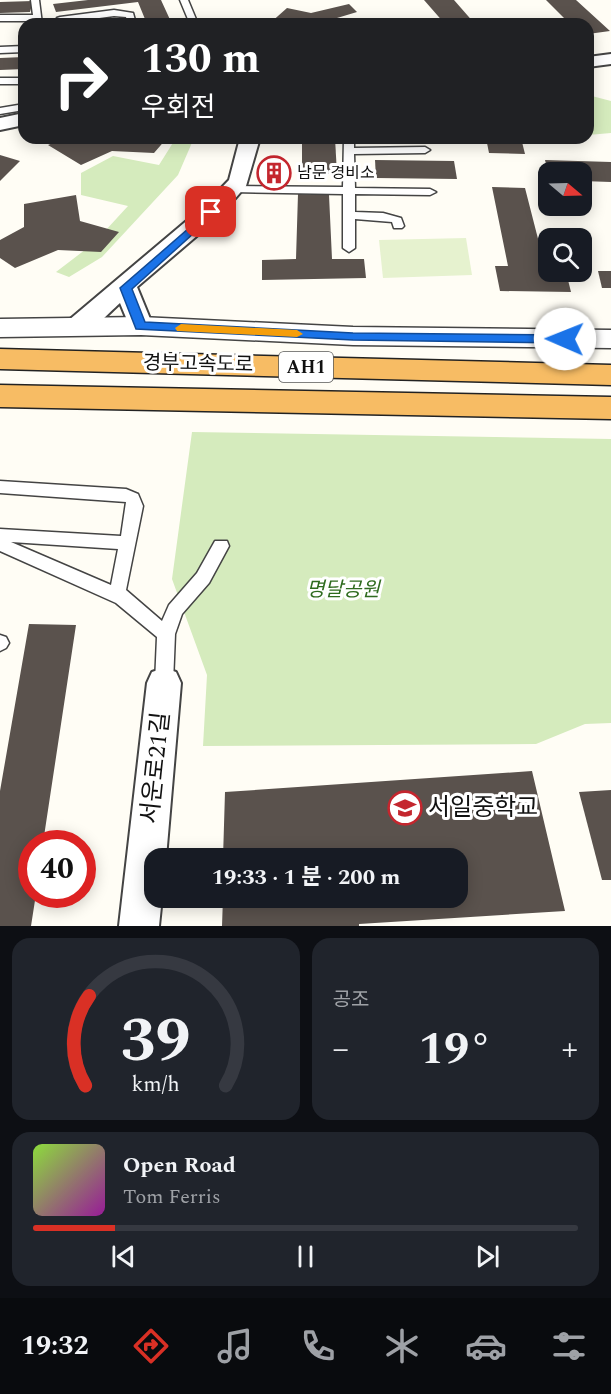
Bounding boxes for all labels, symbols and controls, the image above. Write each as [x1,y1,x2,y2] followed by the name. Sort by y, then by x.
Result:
[141,28,260,91] text: 130 m
[42,42,120,120] icon: right
[141,87,216,129] text: 우회전
[256,155,292,191] building icon: 남문 경비소
[297,161,375,185] place label: 남문 경비소
[538,162,592,216] north arrow
[538,162,592,282] map controls
[185,186,236,237] pin
[194,195,227,228] icon: arrive
[538,228,592,282] button: search
[533,307,597,371] position arrow
[143,348,253,380] street label: 경부고속도로
[279,352,333,382] road number: AH1
[306,575,381,605] park label: 명달공원
[132,710,180,826] street label: 서운로21길
[387,790,423,826] school or university icon: 서일중학교
[428,790,538,826] place label: 서일중학교
[18,830,96,908] speed limit sign: 40
[212,861,400,894] text: 19:33 · 1 분 · 200 m
[333,985,369,1015] text: 공조
[121,994,191,1089] text: 39
[419,1015,492,1084] text: 19°
[333,1024,349,1074] text: −
[562,1024,578,1074] text: +
[132,1068,180,1101] text: km/h
[123,1149,236,1182] text: Open Road
[123,1182,221,1212] text: Tom Ferris
[107,1240,140,1273] icon: previous
[289,1240,322,1273] icon: pause
[471,1240,504,1273] icon: next
[21,1325,89,1367] text: 19:32
[130,1325,172,1367] icon: directions
[214,1325,256,1367] icon: music
[297,1325,339,1367] icon: phone
[381,1325,423,1367] icon: climate
[465,1325,507,1367] icon: car
[548,1325,590,1367] icon: filters

